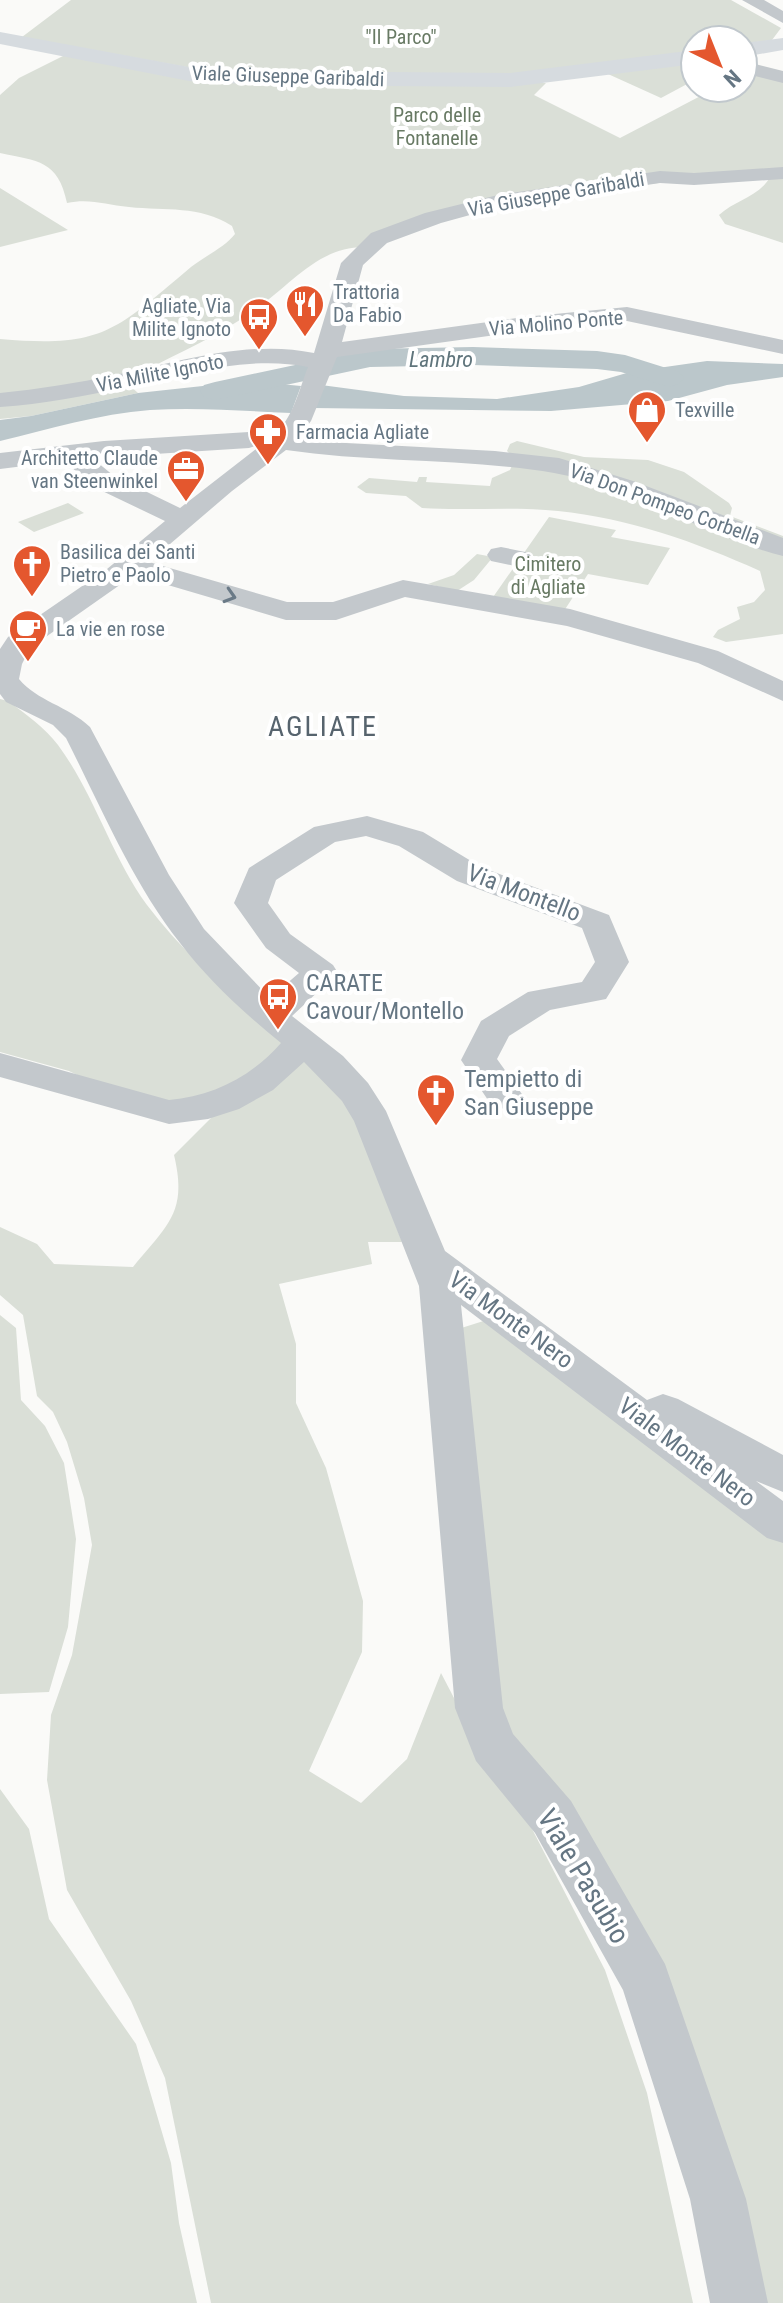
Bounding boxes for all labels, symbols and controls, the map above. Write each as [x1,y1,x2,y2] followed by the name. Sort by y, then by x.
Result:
[679,24,759,104] north arrow
[365,25,437,49] park label: "Il Parco"
[191,61,385,91] street label: Viale Giuseppe Garibaldi
[719,65,746,92] text: N
[393,103,481,150] park label: Parco delle Fontanelle
[466,167,646,221] street label: Via Giuseppe Garibaldi
[333,280,402,327] place label: Trattoria Da Fabio
[284,283,326,338] restaurant icon: Trattoria Da Fabio
[132,294,231,341] place label: Agliate, Via Milite Ignoto
[238,296,280,351] bus stop icon: Agliate, Via Milite Ignoto
[488,305,624,341] street label: Via Molino Ponte
[409,347,473,372] water label: Lambro
[94,349,226,397] street label: Via Milite Ignoto
[626,389,668,444] shop icon: Texville
[675,398,734,422] place label: Texville
[247,411,289,466] pharmacy icon: Farmacia Agliate
[296,420,429,444] place label: Farmacia Agliate
[21,446,158,493] place label: Architetto Claude van Steenwinkel
[165,448,207,503] office icon: Architetto Claude van Steenwinkel
[566,458,764,550] street label: Via Don Pompeo Corbella
[60,540,195,587] place label: Basilica dei Santi Pietro e Paolo
[11,543,53,598] church icon: Basilica dei Santi Pietro e Paolo
[511,552,585,599] park label: Cimitero di Agliate
[223,587,237,603] one-way arrow
[7,608,49,663] cafe icon: La vie en rose
[56,617,165,641] place label: La vie en rose
[268,710,378,743] district label: AGLIATE
[463,859,585,927] street label: Via Montello
[306,969,464,1025] place label: CARATE Cavour/Montello
[257,976,299,1031] bus stop icon: CARATE Cavour/Montello
[464,1065,593,1121] place label: Tempietto di San Giuseppe
[415,1072,457,1127] church icon: Tempietto di San Giuseppe
[443,1266,579,1374] street label: Via Monte Nero
[613,1392,761,1512] street label: Viale Monte Nero
[531,1803,637,1949] street label: Viale Pasubio

